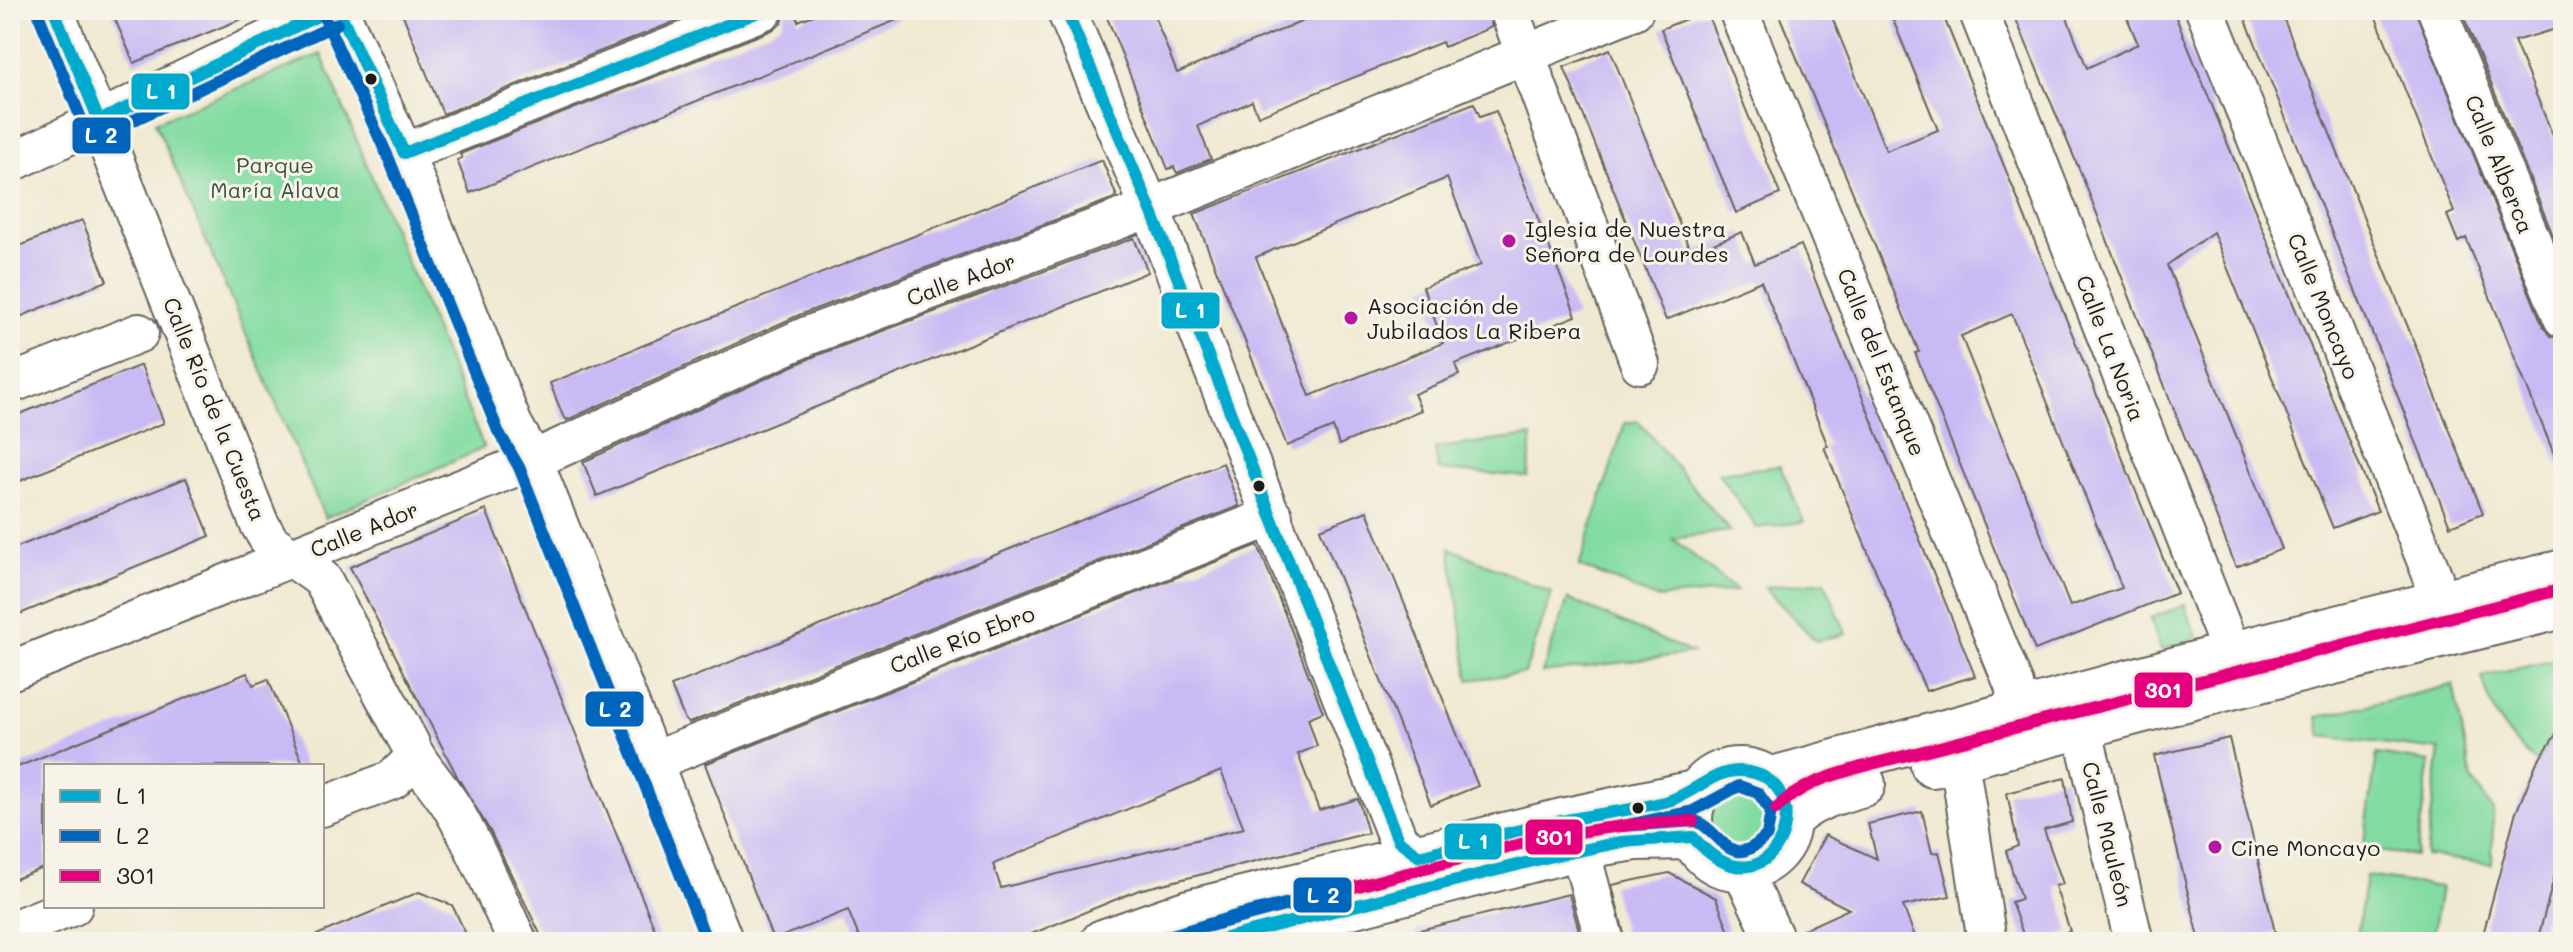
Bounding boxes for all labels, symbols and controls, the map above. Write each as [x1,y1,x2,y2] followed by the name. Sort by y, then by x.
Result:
[363,71,379,87] unlabelled marker
[130,72,191,111] line badge: L 1
[146,76,176,105] text: L 1
[2459,90,2541,238] street label: Calle Alberca
[71,116,132,155] line badge: L 2
[85,120,117,149] text: L 2
[210,150,340,204] park label: Parque María Alava
[1525,214,1729,268] place label: Iglesia de Nuestra Señora de Lourdes
[2282,229,2366,383] street label: Calle Moncayo
[1500,232,1518,250] marker: Iglesia de Nuestra Señora de Lourdes
[902,246,1020,312] street label: Calle Ador
[1831,264,1933,460] street label: Calle del Estanque
[2070,271,2152,425] street label: Calle La Noria
[1160,291,1221,330] line badge: L 1
[1367,291,1581,345] place label: Asociación de Jubilados La Ribera
[157,293,273,525] street label: Calle Río de la Cuesta
[1175,295,1205,324] text: L 1
[1342,309,1360,327] marker: Asociación de Jubilados La Ribera
[1251,478,1267,494] unlabelled marker
[306,494,422,564] street label: Calle Ador
[885,598,1039,680] street label: Calle Río Ebro
[2133,671,2194,709] line badge: 301
[2144,675,2182,704] text: 301
[584,690,645,728] line badge: L 2
[599,694,631,723] text: L 2
[2076,758,2140,910] street label: Calle Mauleón
[44,764,324,908] legend
[116,779,147,810] text: L 1
[1630,800,1646,816] unlabelled marker
[1524,818,1584,856] line badge: 301
[116,819,150,850] text: L 2
[1443,822,1503,861] line badge: L 1
[1535,822,1573,851] text: 301
[1458,826,1488,855] text: L 1
[2231,833,2380,862] place label: Cine Moncayo
[2206,838,2224,856] marker: Cine Moncayo
[116,859,156,890] text: 301
[1292,876,1353,914] line badge: L 2
[1307,880,1339,909] text: L 2

